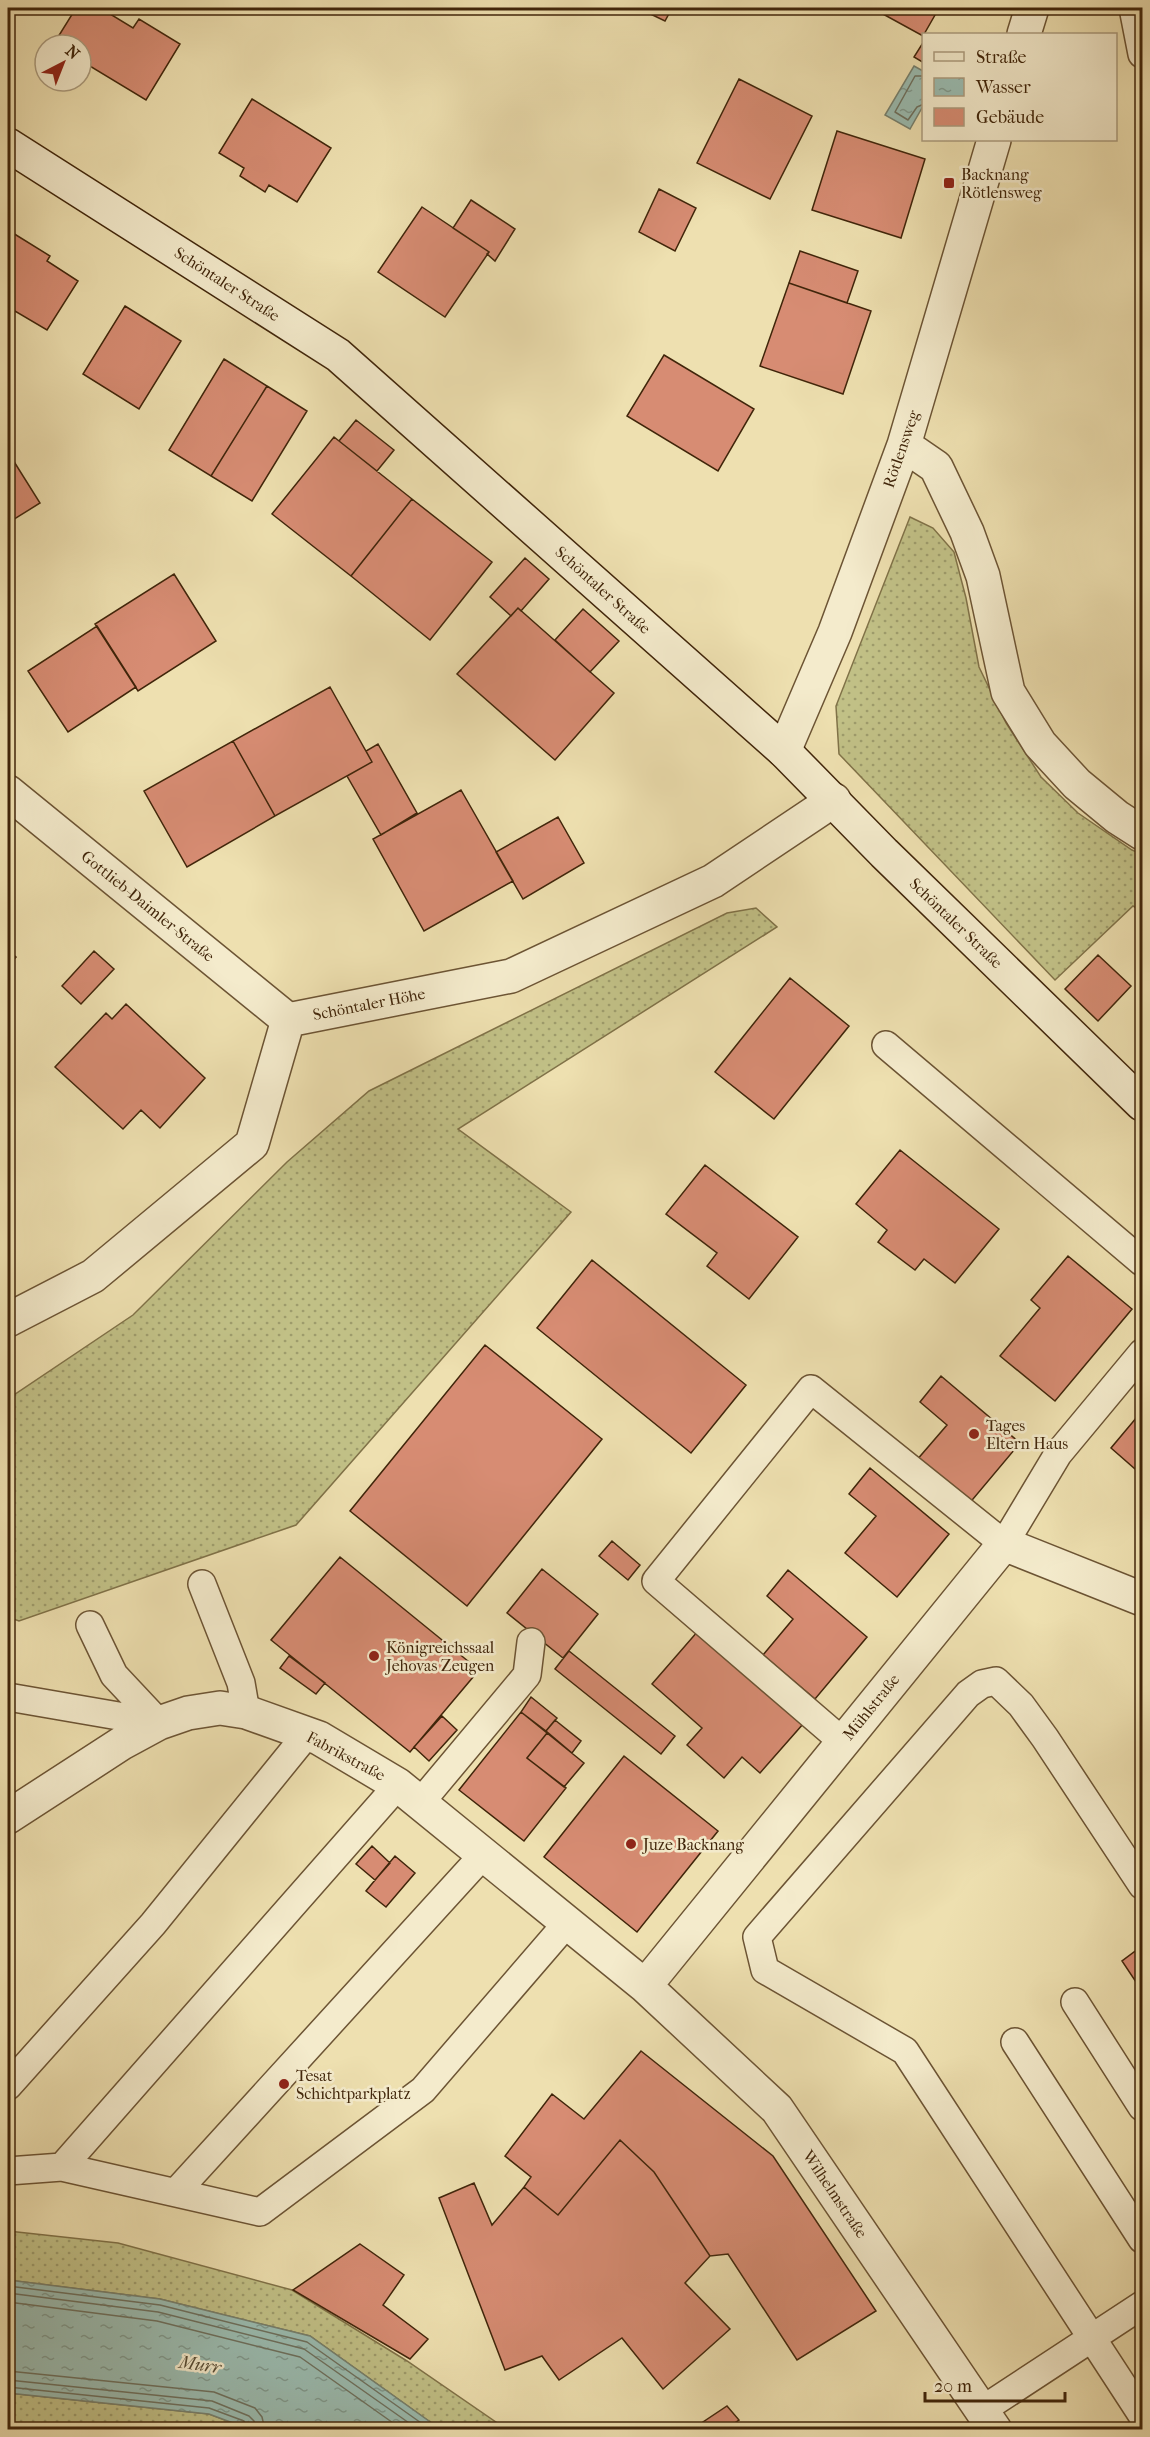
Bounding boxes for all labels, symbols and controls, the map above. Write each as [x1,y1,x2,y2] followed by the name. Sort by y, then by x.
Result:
[33,33,93,93] north arrow
[922,33,1117,141] legend
[62,41,84,64] text: N
[976,47,1027,68] text: Straße
[975,77,1031,98] text: Wasser
[976,107,1044,128] text: Gebäude
[961,165,1042,202] place label: Backnang Rötlensweg
[942,176,956,190] marker: Backnang Rötlensweg
[171,243,283,325] street label: Schöntaler Straße
[879,407,923,490] street label: Rötlensweg
[551,542,655,638] street label: Schöntaler Straße
[78,846,219,966] street label: Gottlieb-Daimler-Straße
[906,874,1006,972] street label: Schöntaler Straße
[311,984,427,1024] street label: Schöntaler Höhe
[986,1416,1068,1453] place label: Tages Eltern Haus
[967,1427,981,1441] marker: Tages Eltern Haus
[384,1638,495,1675] place label: Königreichssaal Jehovas Zeugen
[367,1649,381,1663] marker: Königreichssaal Jehovas Zeugen
[839,1670,903,1744] street label: Mühlstraße
[303,1727,389,1785] street label: Fabrikstraße
[641,1835,744,1854] place label: Juze Backnang
[624,1837,638,1851] marker: Juze Backnang
[296,2066,411,2103] place label: Tesat Schichtparkplatz
[277,2077,291,2091] marker: Tesat Schichtparkplatz
[798,2146,871,2242] street label: Wilhelmstraße
[176,2351,224,2379] water label: Murr
[925,2365,1064,2403] scale bar
[934,2376,972,2397] text: 20 m

